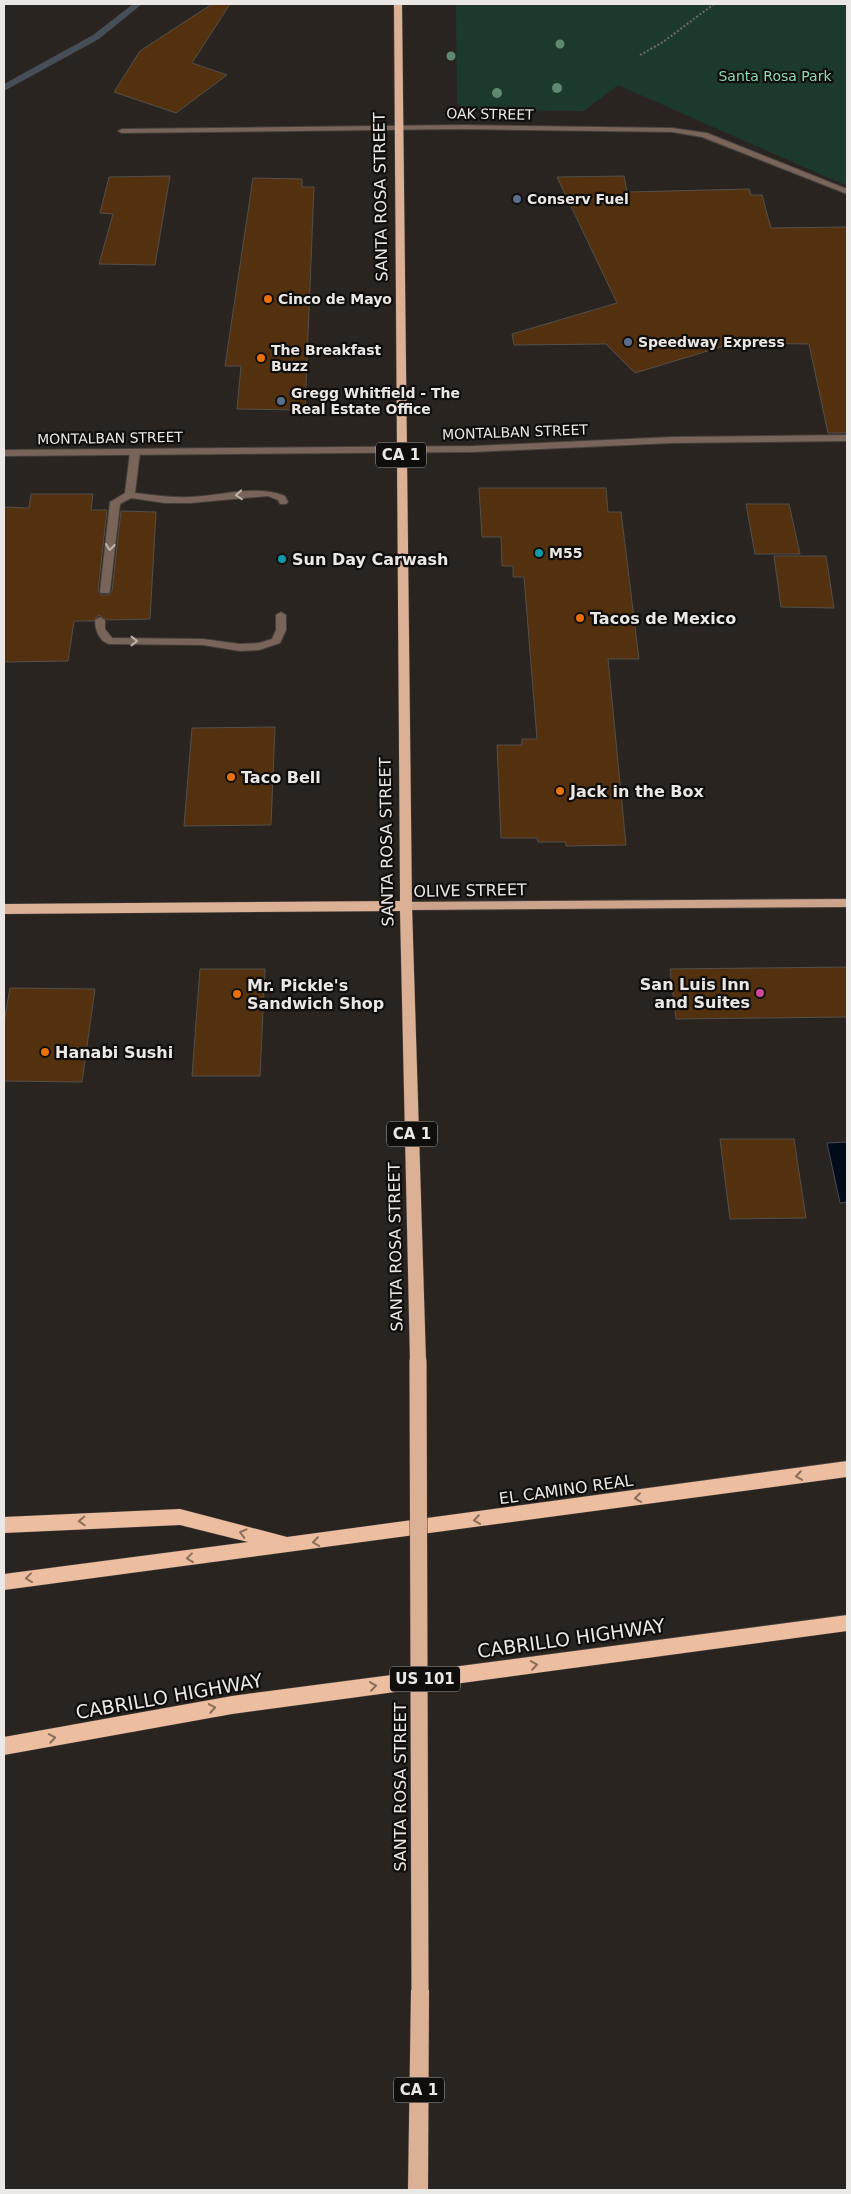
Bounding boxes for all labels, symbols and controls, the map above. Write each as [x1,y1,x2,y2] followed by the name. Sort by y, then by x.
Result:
[718,68,832,84] park label: Santa Rosa Park
[446,105,534,123] street label: OAK STREET
[370,112,391,282] street label: SANTA ROSA STREET
[527,191,629,207] place label: Conserv Fuel
[511,193,523,205] marker: Conserv Fuel
[278,291,392,307] place label: Cinco de Mayo
[262,293,274,305] marker: Cinco de Mayo
[638,334,785,350] place label: Speedway Express
[622,336,634,348] marker: Speedway Express
[271,342,382,374] place label: The Breakfast Buzz
[255,352,267,364] marker: The Breakfast Buzz
[291,385,460,417] place label: Gregg Whitfield - The Real Estate Office
[275,395,287,407] marker: Gregg Whitfield - The Real Estate Office
[442,421,589,443] street label: MONTALBAN STREET
[37,429,184,447] street label: MONTALBAN STREET
[376,442,426,468] road number: CA 1
[235,489,243,500] one-way arrow
[105,543,116,551] one-way arrow
[549,545,582,561] place label: M55
[533,547,545,559] marker: M55
[292,550,448,569] place label: Sun Day Carwash
[276,553,288,565] marker: Sun Day Carwash
[590,609,736,628] place label: Tacos de Mexico
[574,612,586,624] marker: Tacos de Mexico
[130,636,138,646] one-way arrow
[376,757,397,927] street label: SANTA ROSA STREET
[241,768,321,787] place label: Taco Bell
[225,771,237,783] marker: Taco Bell
[569,782,705,801] place label: Jack in the Box
[554,785,566,797] marker: Jack in the Box
[413,880,527,901] street label: OLIVE STREET
[640,975,750,1012] place label: San Luis Inn and Suites
[247,976,384,1013] place label: Mr. Pickle's Sandwich Shop
[754,987,766,999] marker: San Luis Inn and Suites
[231,988,243,1000] marker: Mr. Pickle's Sandwich Shop
[55,1043,173,1062] place label: Hanabi Sushi
[39,1046,51,1058] marker: Hanabi Sushi
[387,1122,437,1146] road number: CA 1
[385,1162,406,1332] street label: SANTA ROSA STREET
[795,1470,803,1481] one-way arrow
[498,1471,635,1508] street label: EL CAMINO REAL
[634,1492,642,1503] one-way arrow
[473,1514,481,1525] one-way arrow
[78,1515,86,1526] one-way arrow
[239,1529,247,1539] one-way arrow
[312,1536,320,1547] one-way arrow
[185,1552,193,1563] one-way arrow
[24,1572,32,1583] one-way arrow
[476,1614,667,1662] street label: CABRILLO HIGHWAY
[529,1660,538,1670] one-way arrow
[390,1666,460,1692] road number: US 101
[74,1669,265,1723] street label: CABRILLO HIGHWAY
[369,1681,377,1692] one-way arrow
[391,1702,410,1872] street label: SANTA ROSA STREET
[207,1704,216,1714] one-way arrow
[47,1733,56,1743] one-way arrow
[394,2078,444,2102] road number: CA 1

